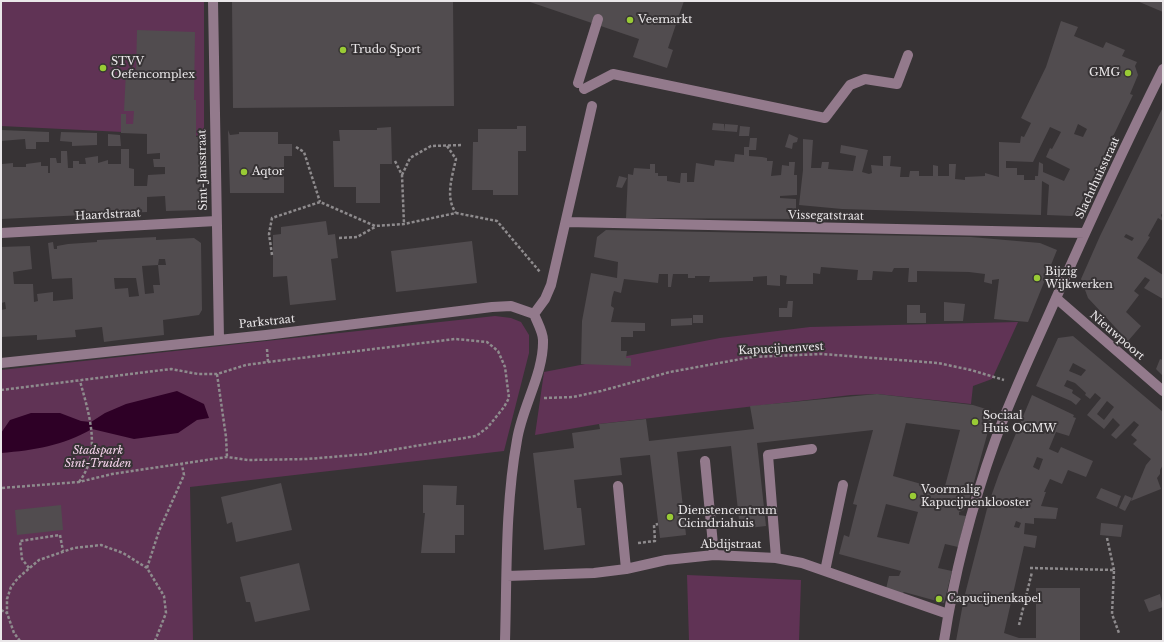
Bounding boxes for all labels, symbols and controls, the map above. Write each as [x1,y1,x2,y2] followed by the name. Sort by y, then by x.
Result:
[638,13,692,27] place label: Veemarkt
[625,15,635,25] marker: Veemarkt
[351,43,421,57] place label: Trudo Sport
[338,45,348,55] marker: Trudo Sport
[111,55,195,81] place label: STVV Oefencomplex
[98,63,108,73] marker: STVV Oefencomplex
[1089,66,1120,80] place label: GMG
[1123,68,1133,78] marker: GMG
[196,129,210,211] street label: Sint-Jansstraat
[1073,135,1123,221] street label: Slachthuisstraat
[252,165,284,179] place label: Aqtor
[239,167,249,177] marker: Aqtor
[75,207,141,223] street label: Haardstraat
[788,209,864,223] street label: Vissegatstraat
[1045,265,1113,291] place label: Bijzig Wijkwerken
[1032,273,1042,283] marker: Bijzig Wijkwerken
[1087,309,1147,363] street label: Nieuwpoort
[238,312,296,332] street label: Parkstraat
[738,340,824,358] street label: Kapucijnenvest
[983,409,1056,435] place label: Sociaal Huis OCMW
[970,417,980,427] marker: Sociaal Huis OCMW
[65,444,131,470] park label: Stadspark Sint-Truiden
[921,483,1030,509] place label: Voormalig Kapucijnenklooster
[908,491,918,501] marker: Voormalig Kapucijnenklooster
[678,504,777,530] place label: Dienstencentrum Cicindriahuis
[665,512,675,522] marker: Dienstencentrum Cicindriahuis
[701,538,761,552] street label: Abdijstraat
[947,592,1041,606] place label: Capucijnenkapel
[934,594,944,604] marker: Capucijnenkapel

